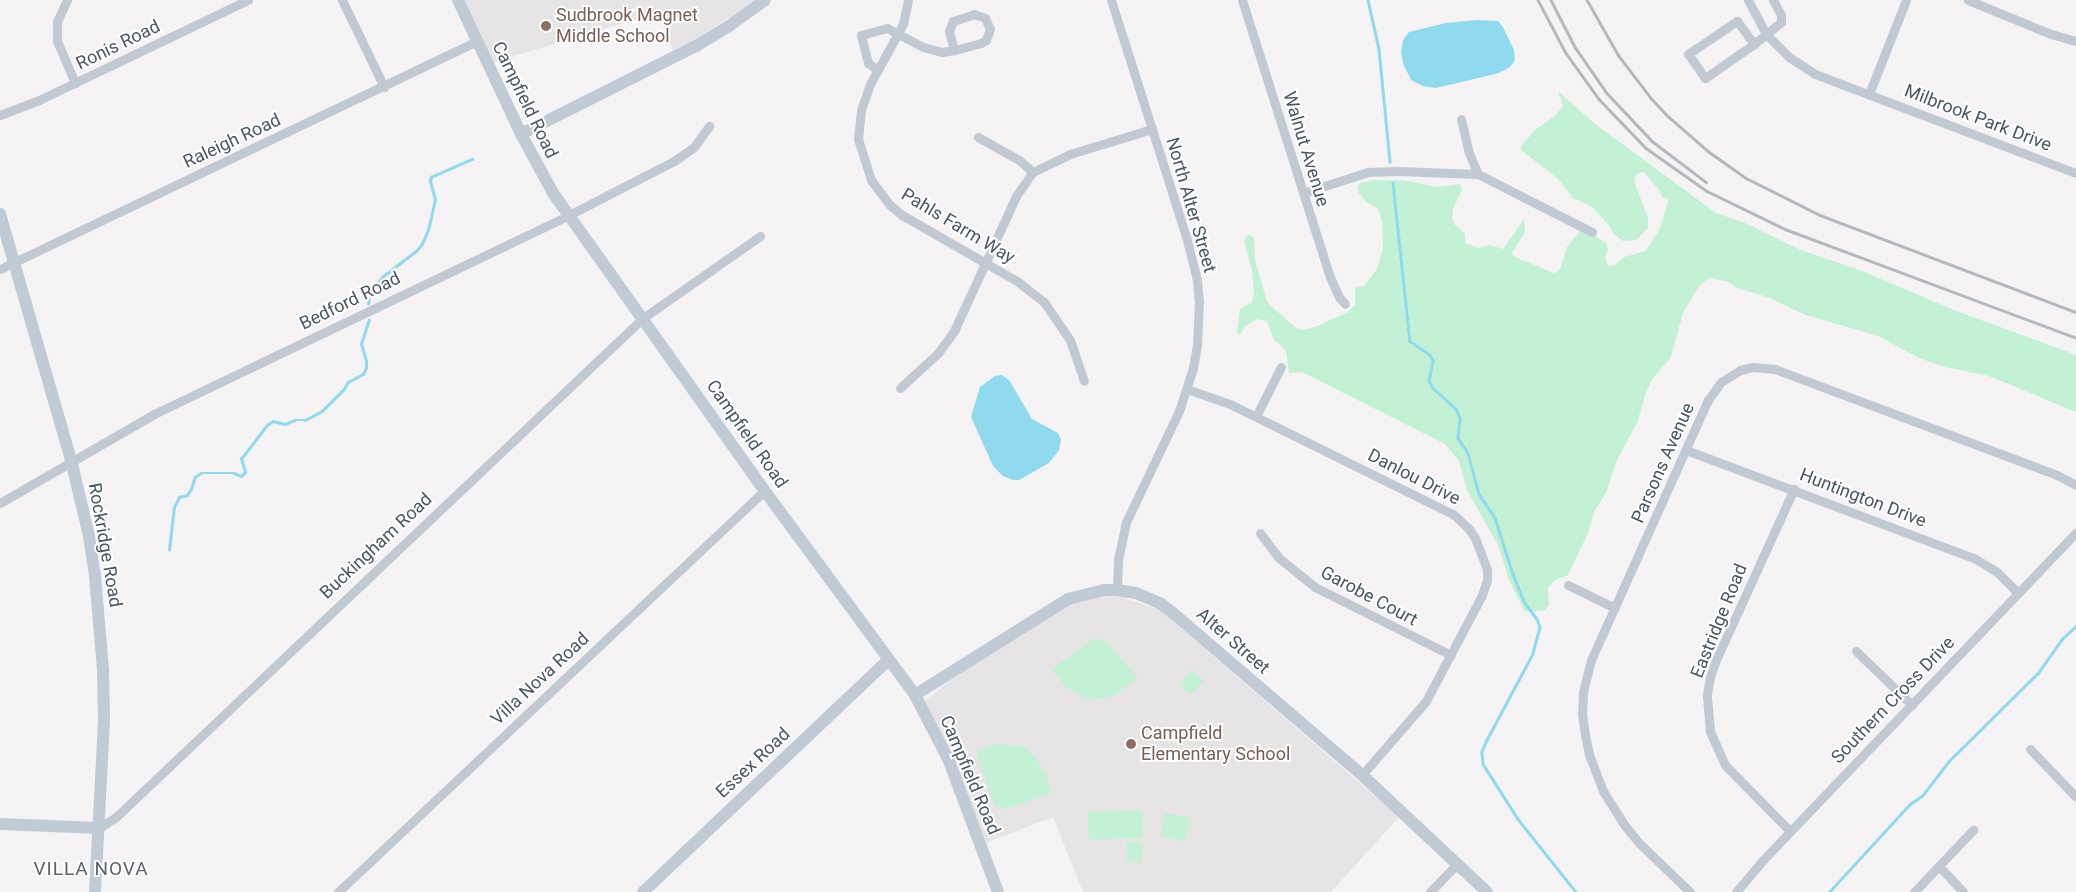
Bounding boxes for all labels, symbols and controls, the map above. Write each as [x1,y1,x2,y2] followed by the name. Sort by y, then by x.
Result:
[556,5,698,48] place label: Sudbrook Magnet Middle School
[72,15,164,75] street label: Ronis Road
[540,20,552,32] marker: Sudbrook Magnet Middle School
[487,38,563,162] street label: Campfield Road
[1901,80,2055,156] street label: Milbrook Park Drive
[1278,89,1334,209] street label: Walnut Avenue
[180,109,284,173] street label: Raleigh Road
[1161,135,1221,275] street label: North Alter Street
[897,184,1019,268] street label: Pahls Farm Way
[296,267,404,335] street label: Bedford Road
[702,376,792,492] street label: Campfield Road
[1627,400,1699,526] street label: Parsons Avenue
[1364,444,1464,510] street label: Danlou Drive
[1797,464,1929,532] street label: Huntington Drive
[83,481,127,609] street label: Rockridge Road
[315,489,437,603] street label: Buckingham Road
[1317,561,1421,631] street label: Garobe Court
[1686,561,1752,681] street label: Eastridge Road
[1192,603,1274,679] street label: Alter Street
[487,628,593,730] street label: Villa Nova Road
[1827,632,1959,768] street label: Southern Cross Drive
[935,712,1005,838] street label: Campfield Road
[712,723,794,803] street label: Essex Road
[1141,723,1290,766] place label: Campfield Elementary School
[1125,738,1137,750] marker: Campfield Elementary School
[32,858,150,880] district label: VILLA NOVA

